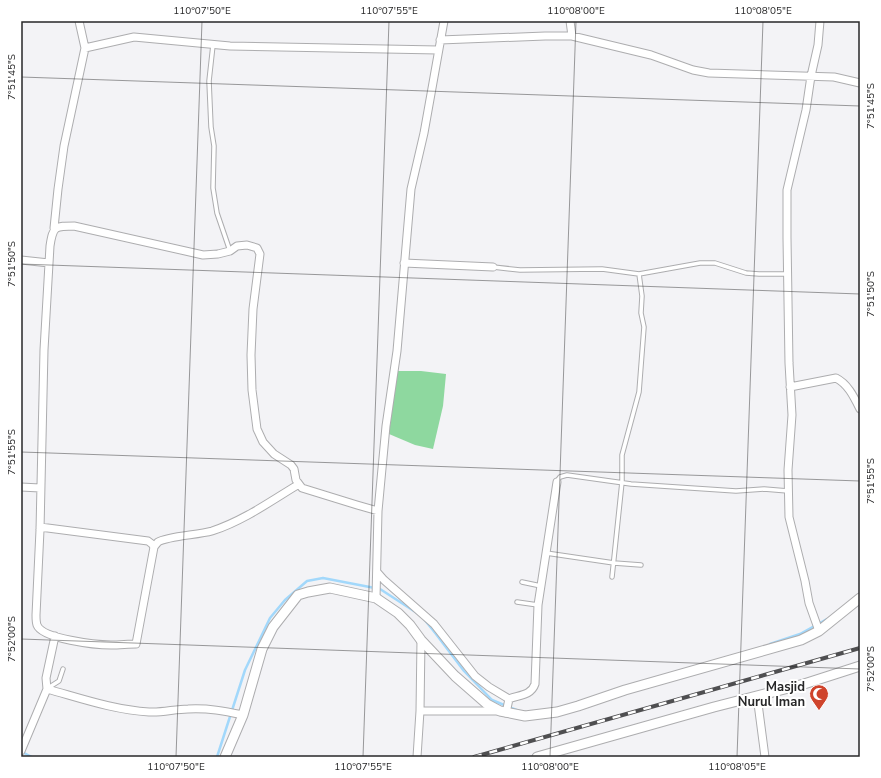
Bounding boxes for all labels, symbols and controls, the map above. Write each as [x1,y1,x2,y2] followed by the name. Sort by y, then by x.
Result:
[173,4,231,18] text: 110°07'50"E
[360,4,418,18] text: 110°07'55"E
[547,4,605,18] text: 110°08'00"E
[734,4,792,18] text: 110°08'05"E
[5,54,19,100] text: 7°51'45"S
[864,83,878,129] text: 7°51'45"S
[5,241,19,287] text: 7°51'50"S
[864,271,878,317] text: 7°51'50"S
[5,429,19,475] text: 7°51'55"S
[864,458,878,504] text: 7°51'55"S
[5,616,19,662] text: 7°52'00"S
[864,646,878,692] text: 7°52'00"S
[738,678,805,711] place label: Masjid Nurul Iman
[808,683,830,711] mosque icon: Masjid Nurul Iman
[147,760,205,774] text: 110°07'50"E
[334,760,392,774] text: 110°07'55"E
[521,760,579,774] text: 110°08'00"E
[708,760,766,774] text: 110°08'05"E

